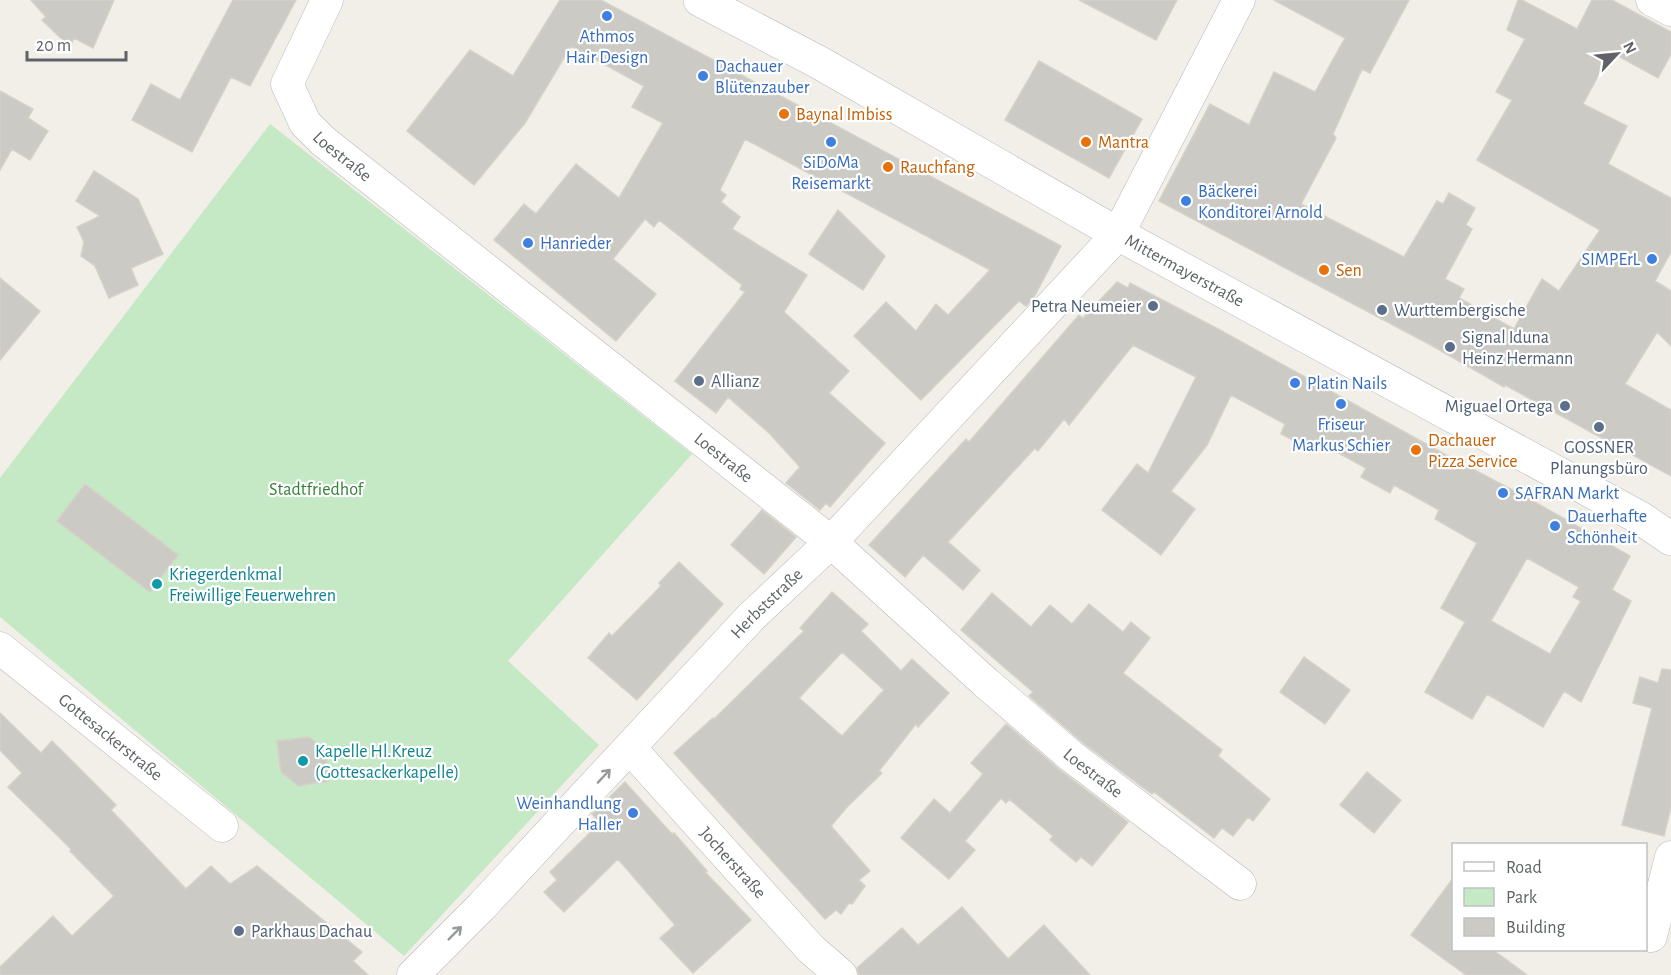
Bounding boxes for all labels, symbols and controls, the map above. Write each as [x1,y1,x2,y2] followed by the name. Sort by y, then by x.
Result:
[600,9,614,23] marker: Athmos Hair Design
[27,24,126,62] scale bar
[1587,24,1647,84] north arrow
[566,28,648,67] place label: Athmos Hair Design
[36,37,71,55] text: 20 m
[1620,39,1639,56] text: N
[715,58,810,97] place label: Dachauer Blütenzauber
[696,69,710,83] marker: Dachauer Blütenzauber
[796,106,892,124] place label: Baynal Imbiss
[777,107,791,121] marker: Baynal Imbiss
[309,128,374,185] street label: Loestraße
[1098,134,1149,152] place label: Mantra
[824,135,838,149] marker: SiDoMa Reisemarkt
[1079,135,1093,149] marker: Mantra
[791,154,871,193] place label: SiDoMa Reisemarkt
[900,159,975,177] place label: Rauchfang
[881,160,895,174] marker: Rauchfang
[1198,183,1323,222] place label: Bäckerei Konditorei Arnold
[1179,194,1193,208] marker: Bäckerei Konditorei Arnold
[1122,232,1247,311] street label: Mittermayerstraße
[540,235,611,253] place label: Hanrieder
[521,236,535,250] marker: Hanrieder
[1582,251,1641,269] place label: SIMPErL
[1645,252,1659,266] marker: SIMPErL
[1336,262,1362,280] place label: Sen
[1317,263,1331,277] marker: Sen
[1031,298,1141,316] place label: Petra Neumeier
[1146,299,1160,313] marker: Petra Neumeier
[1394,302,1526,320] place label: Wurttembergische
[1375,303,1389,317] marker: Wurttembergische
[1462,329,1573,368] place label: Signal Iduna Heinz Hermann
[1443,340,1457,354] marker: Signal Iduna Heinz Hermann
[711,373,760,391] place label: Allianz
[692,374,706,388] marker: Allianz
[1307,375,1387,393] place label: Platin Nails
[1288,376,1302,390] marker: Platin Nails
[1334,397,1348,411] marker: Friseur Markus Schier
[1445,398,1553,416] place label: Miguael Ortega
[1558,399,1572,413] marker: Miguael Ortega
[1292,416,1390,455] place label: Friseur Markus Schier
[1592,420,1606,434] marker: GOSSNER Planungsbüro
[690,430,756,487] street label: Loestraße
[1428,432,1518,471] place label: Dachauer Pizza Service
[1550,439,1648,478] place label: GOSSNER Planungsbüro
[1409,443,1423,457] marker: Dachauer Pizza Service
[269,481,365,499] park label: Stadtfriedhof
[1515,485,1620,503] place label: SAFRAN Markt
[1496,486,1510,500] marker: SAFRAN Markt
[1567,508,1647,547] place label: Dauerhafte Schönheit
[1548,519,1562,533] marker: Dauerhafte Schönheit
[728,565,807,643] street label: Herbststraße
[169,566,336,605] place label: Kriegerdenkmal Freiwillige Feuerwehren
[150,577,164,591] marker: Kriegerdenkmal Freiwillige Feuerwehren
[55,691,166,785] street label: Gottesackerstraße
[315,743,459,782] place label: Kapelle Hl.Kreuz (Gottesackerkapelle)
[1059,746,1126,802] street label: Loestraße
[296,754,310,768] marker: Kapelle Hl.Kreuz (Gottesackerkapelle)
[597,768,611,783] one-way arrow
[516,795,621,834] place label: Weinhandlung Haller
[626,806,640,820] marker: Weinhandlung Haller
[696,824,769,902] street label: Jocherstraße
[1452,843,1647,951] legend
[1506,859,1542,877] text: Road
[1506,889,1538,907] text: Park
[1506,919,1566,937] text: Building
[251,923,372,941] place label: Parkhaus Dachau
[232,924,246,938] marker: Parkhaus Dachau
[448,925,463,940] one-way arrow

